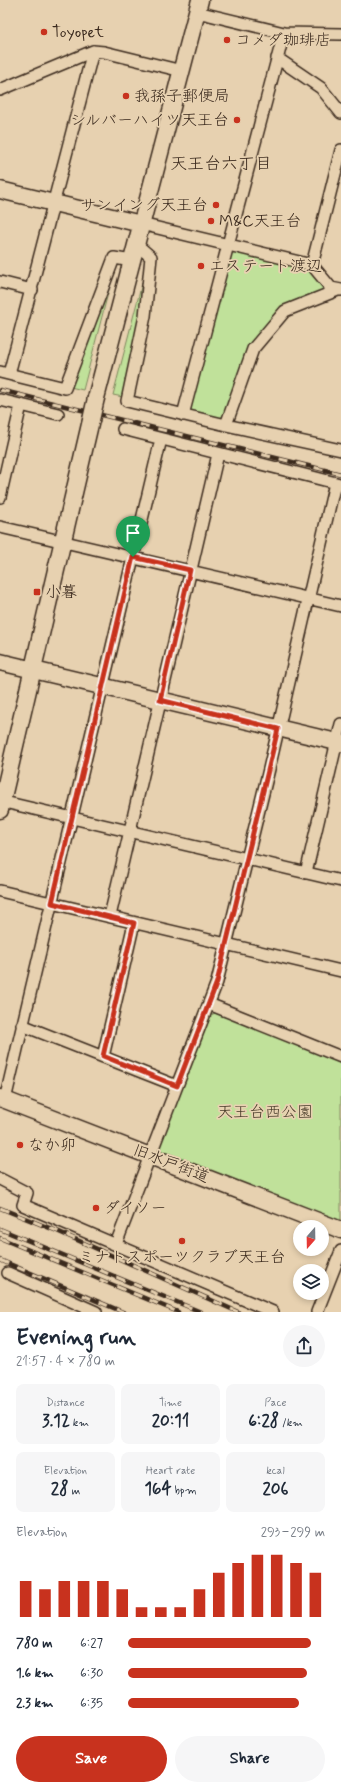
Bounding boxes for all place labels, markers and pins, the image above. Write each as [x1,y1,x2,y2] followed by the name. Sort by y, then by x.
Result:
[52,22,104,43] place label: Toyopet
[39,27,49,37] marker: Toyopet
[235,30,331,51] place label: コメダ珈琲店
[222,35,232,45] marker: コメダ珈琲店
[134,86,230,107] place label: 我孫子郵便局
[121,91,131,101] marker: 我孫子郵便局
[70,110,229,131] place label: シルバーハイツ天王台
[232,115,242,125] marker: シルバーハイツ天王台
[80,195,208,216] place label: サンイング天王台
[211,200,221,210] marker: サンイング天王台
[219,211,302,232] place label: M&C天王台
[206,216,216,226] marker: M&C天王台
[209,256,322,277] place label: エステート渡辺
[196,261,206,271] marker: エステート渡辺
[116,516,150,557] pin
[45,582,77,603] place label: 小暮
[32,587,42,597] marker: 小暮
[28,1135,76,1156] place label: なか卯
[15,1140,25,1150] marker: なか卯
[104,1198,166,1219] place label: ダイソー
[91,1203,101,1213] marker: ダイソー
[177,1236,187,1246] marker: ミナトスポーツクラブ天王台
[78,1247,286,1268] place label: ミナトスポーツクラブ天王台

